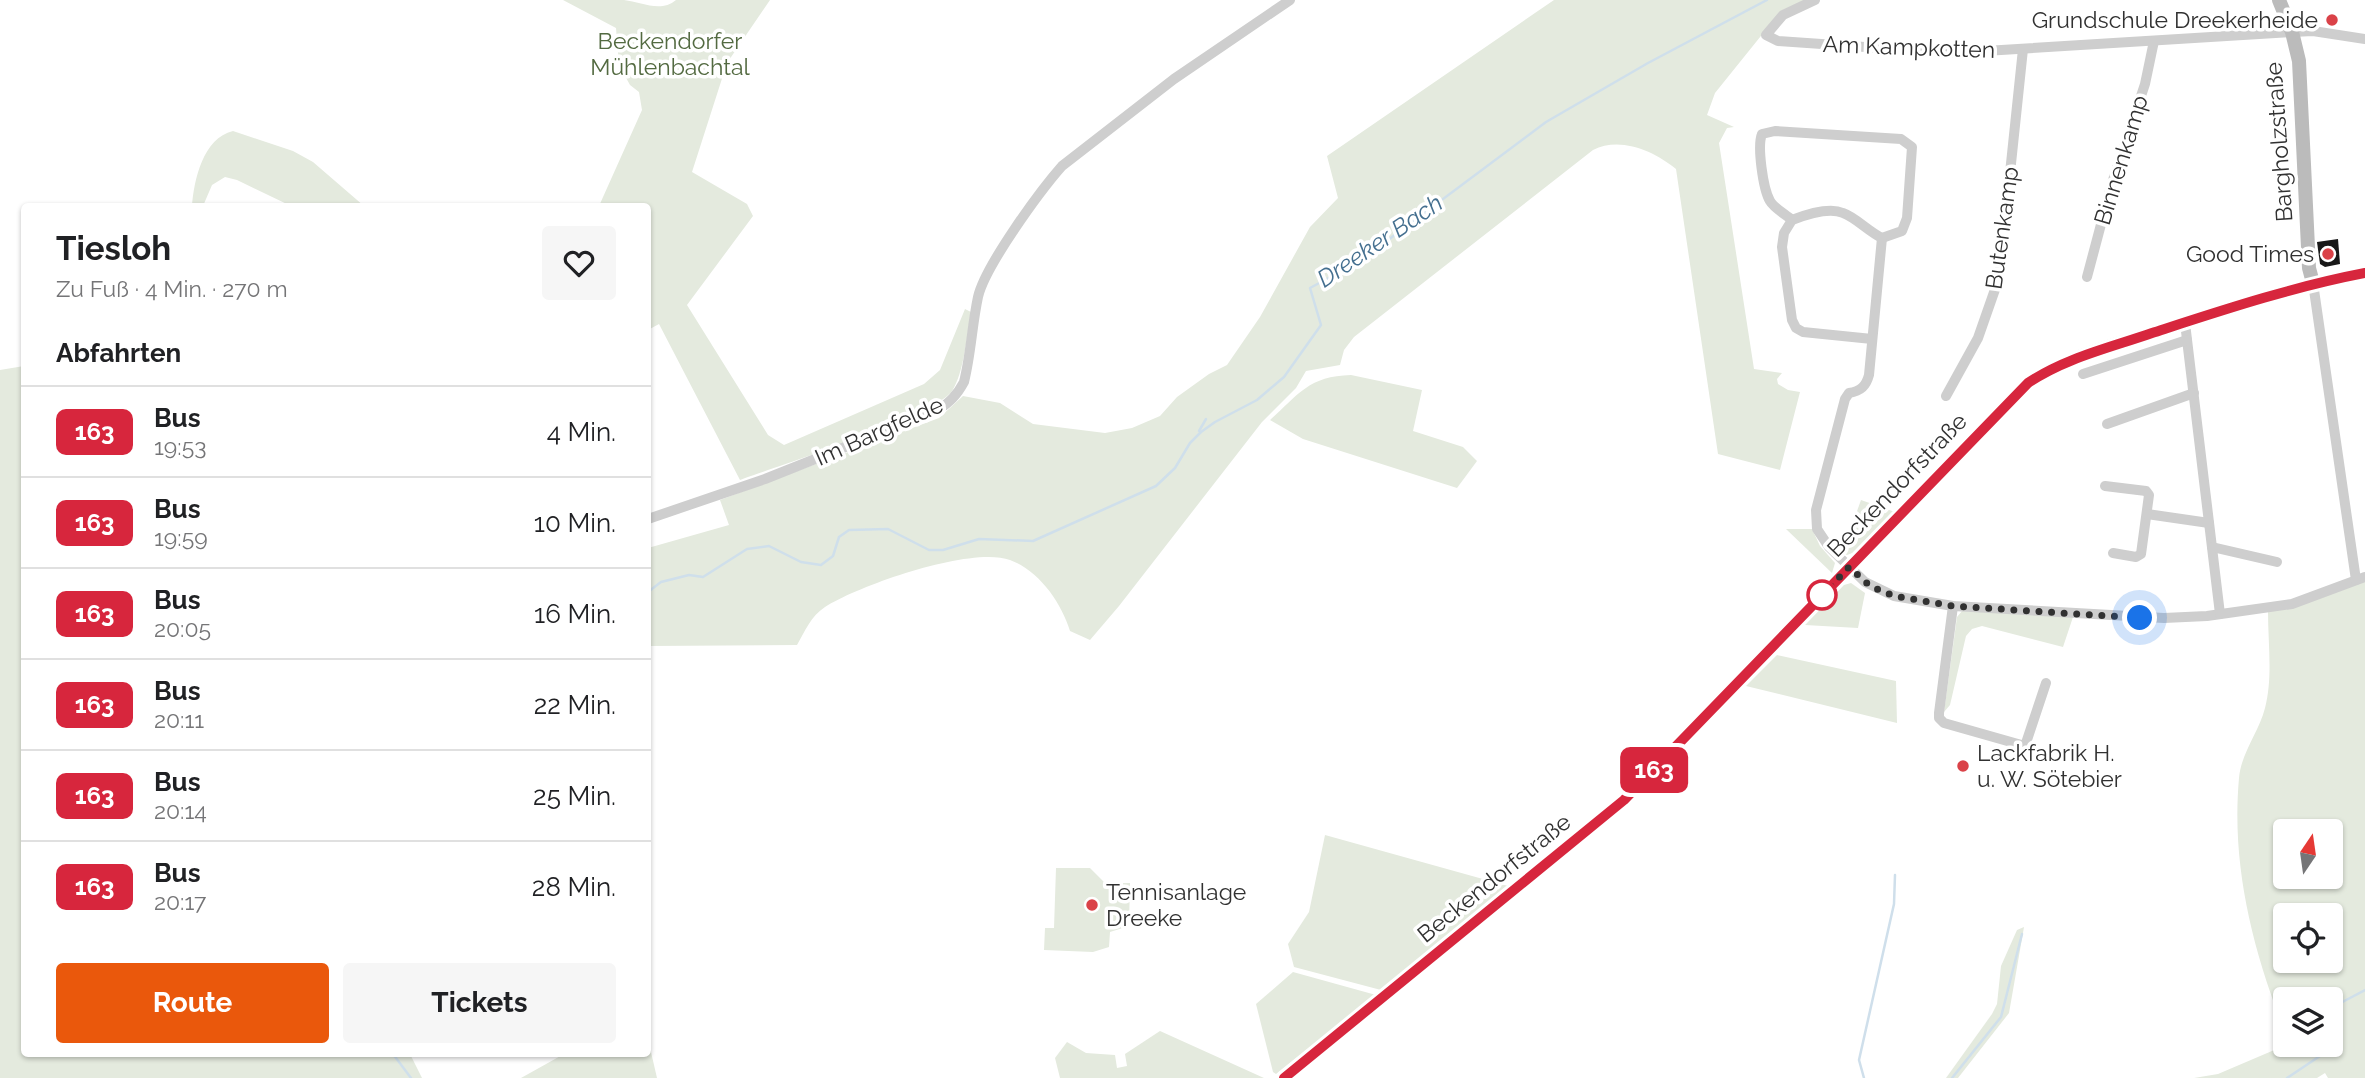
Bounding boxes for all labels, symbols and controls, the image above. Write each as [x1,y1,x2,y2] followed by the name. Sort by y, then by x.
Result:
[2032,6,2318,33] place label: Grundschule Dreekerheide
[2324,12,2340,28] marker: Grundschule Dreekerheide
[590,27,751,80] park label: Beckendorfer Mühlenbachtal
[1822,30,1996,63] street label: Am Kampkotten
[2259,61,2298,223] street label: Bargholzstraße
[2088,92,2153,228] street label: Binnenkamp
[1980,165,2023,291] street label: Butenkamp
[1311,188,1448,293] water label: Dreeker Bach
[542,226,616,300] button: heart
[56,229,171,268] text: Tiesloh
[2186,240,2314,267] place label: Good Times
[2320,246,2336,262] marker: Good Times
[56,275,288,302] text: Zu Fuß · 4 Min. · 270 m
[56,338,181,368] text: Abfahrten
[811,390,947,471] street label: Im Bargfelde
[154,403,201,433] text: Bus
[1821,407,1972,562] street label: Beckendorfstraße
[75,417,114,446] text: 163
[547,417,616,447] text: 4 Min.
[154,433,206,460] text: 19:53
[154,494,201,524] text: Bus
[75,508,114,537] text: 163
[534,508,616,538] text: 10 Min.
[154,524,208,551] text: 19:59
[1807,580,1837,610] unlabelled marker
[154,585,201,615] text: Bus
[75,599,114,628] text: 163
[534,599,616,629] text: 16 Min.
[2122,600,2157,635] your location
[154,615,211,642] text: 20:05
[154,676,201,706] text: Bus
[75,690,114,719] text: 163
[534,690,616,720] text: 22 Min.
[154,706,204,733] text: 20:11
[1977,739,2122,792] place label: Lackfabrik H. u. W. Sötebier
[1614,747,1694,793] line badge: 163
[1634,755,1674,784] text: 163
[1955,758,1971,774] marker: Lackfabrik H. u. W. Sötebier
[154,767,201,797] text: Bus
[75,781,114,810] text: 163
[533,781,616,811] text: 25 Min.
[154,797,207,824] text: 20:14
[1412,808,1576,948] street label: Beckendorfstraße
[2273,819,2343,889] north arrow
[2273,819,2343,1057] map controls
[154,858,201,888] text: Bus
[75,872,114,901] text: 163
[532,872,616,902] text: 28 Min.
[1106,878,1246,931] place label: Tennisanlage Dreeke
[154,888,206,915] text: 20:17
[1084,897,1100,913] marker: Tennisanlage Dreeke
[2273,903,2343,973] button: locate
[56,963,329,1043] button: Route
[343,963,616,1043] button: Tickets
[2273,987,2343,1057] button: layers

